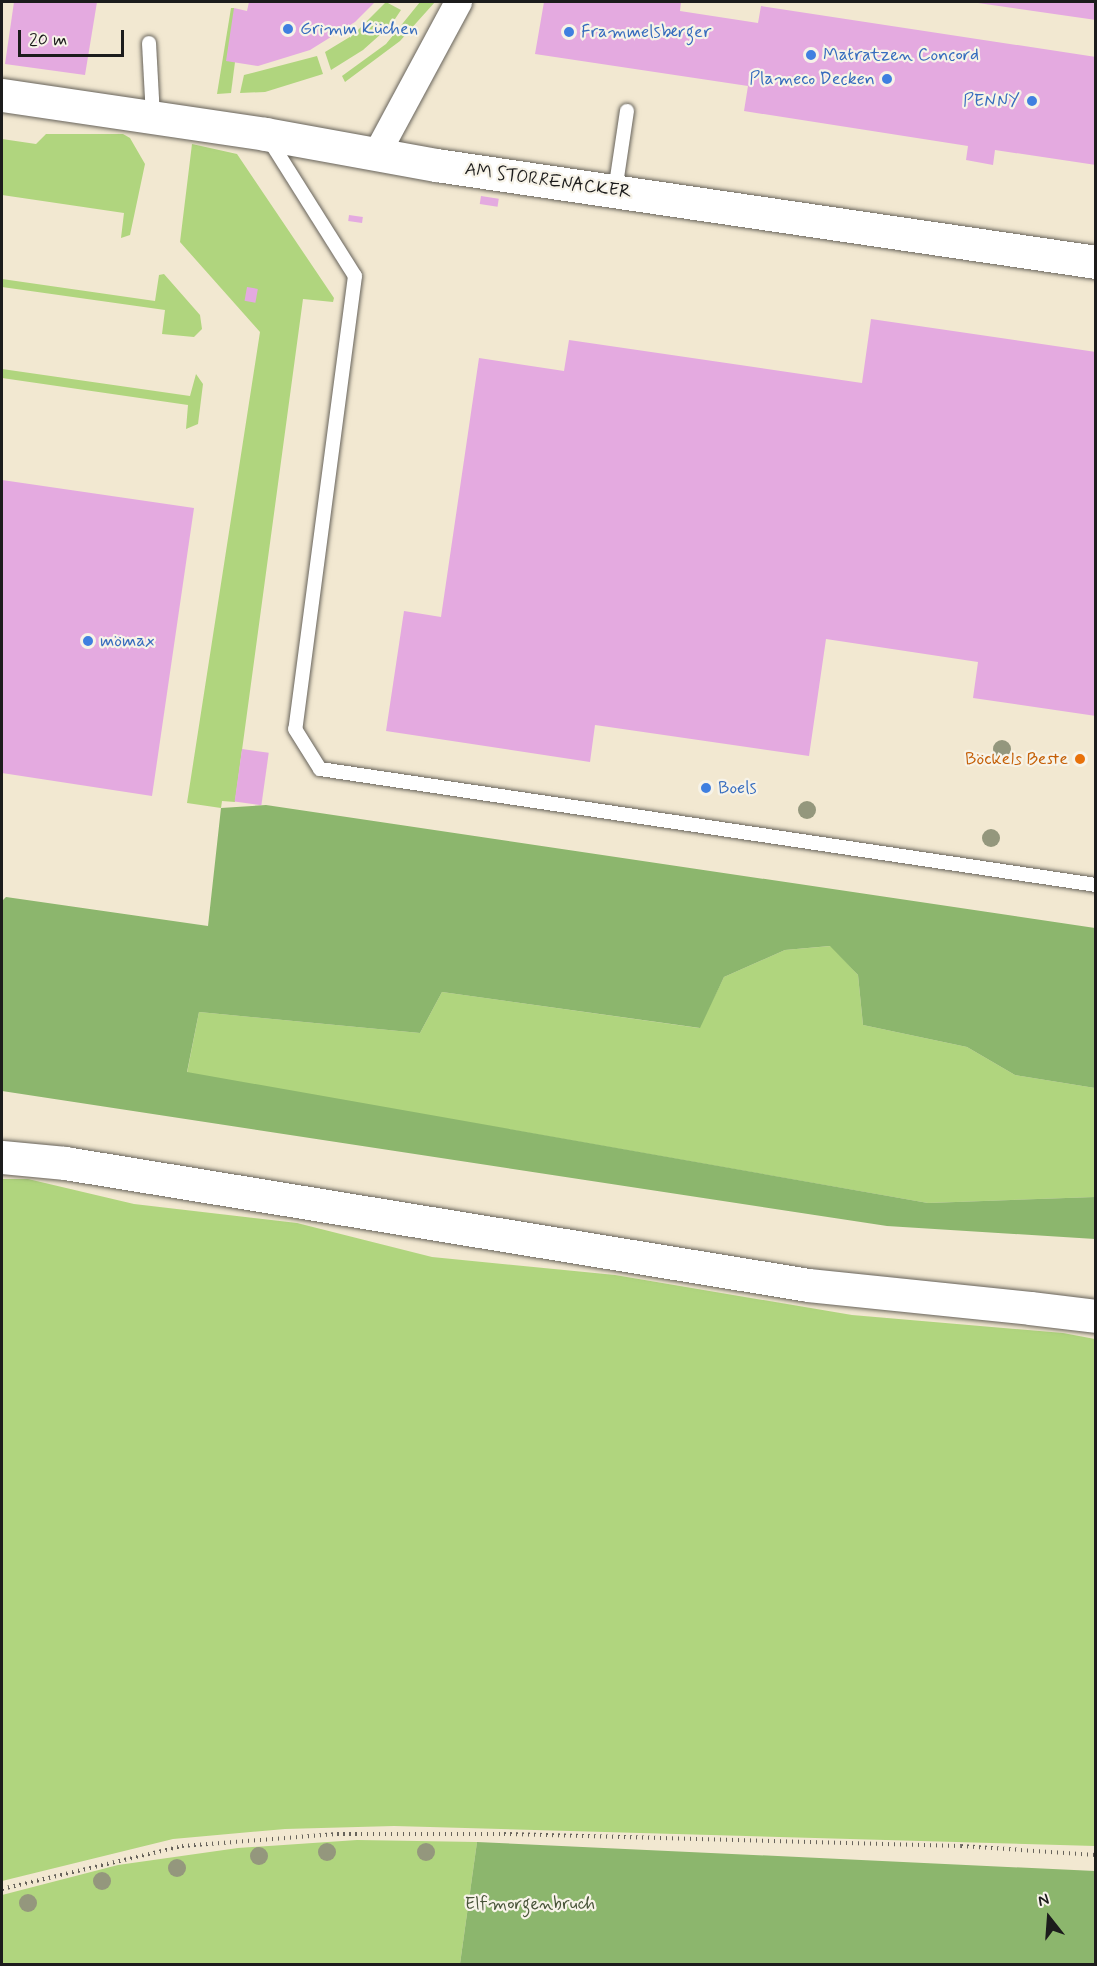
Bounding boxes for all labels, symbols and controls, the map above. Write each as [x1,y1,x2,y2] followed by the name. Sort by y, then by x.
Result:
[21,18,128,56] scale bar
[300,18,418,40] place label: Grimm Küchen
[581,21,711,43] place label: Frammelsberger
[281,22,295,36] marker: Grimm Küchen
[562,25,576,39] marker: Frammelsberger
[29,28,67,52] text: 20 m
[823,44,979,66] place label: Matratzen Concord
[804,48,818,62] marker: Matratzen Concord
[750,68,875,90] place label: Plameco Decken
[880,72,894,86] marker: Plameco Decken
[963,90,1020,112] place label: PENNY
[1025,94,1039,108] marker: PENNY
[463,159,633,203] street label: AM STORRENACKER
[100,630,155,652] place label: mömax
[81,634,95,648] marker: mömax
[965,748,1068,770] place label: Böckels Beste
[1073,752,1087,766] marker: Böckels Beste
[718,777,757,799] place label: Boels
[699,781,713,795] marker: Boels
[1019,1888,1079,1948] north arrow
[1035,1889,1052,1912] text: N
[465,1893,595,1915] park label: Elfmorgenbruch

